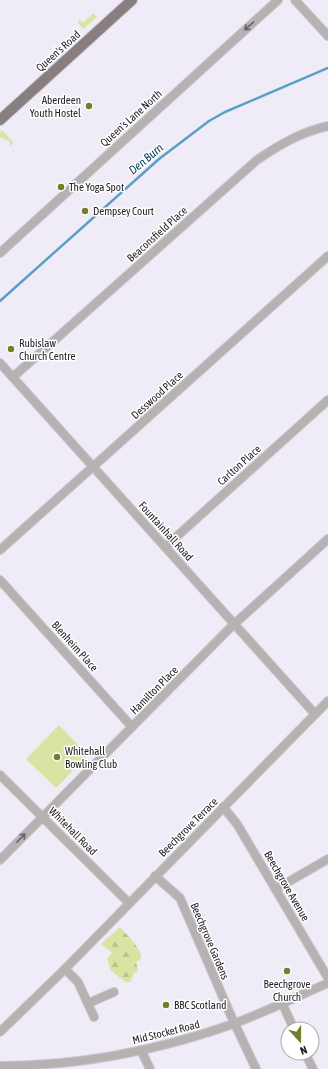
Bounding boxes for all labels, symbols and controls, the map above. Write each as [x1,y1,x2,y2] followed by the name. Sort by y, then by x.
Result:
[244,21,254,30] one-way arrow
[34,28,82,74] street label: Queen's Road
[98,87,164,149] street label: Queen's Lane North
[30,94,81,119] place label: Aberdeen Youth Hostel
[84,101,94,111] marker: Aberdeen Youth Hostel
[126,141,166,177] water label: Den Burn
[69,181,124,193] place label: The Yoga Spot
[56,182,66,192] marker: The Yoga Spot
[125,204,189,264] street label: Beaconsfield Place
[93,205,154,217] place label: Dempsey Court
[80,206,90,216] marker: Dempsey Court
[19,337,75,362] place label: Rubislaw Church Centre
[6,344,16,354] marker: Rubislaw Church Centre
[129,369,185,421] street label: Desswood Place
[215,443,263,487] street label: Carlton Place
[136,499,196,563] street label: Fountainhall Road
[49,619,101,673] street label: Blenheim Place
[128,664,180,716] street label: Hamilton Place
[65,745,117,770] place label: Whitehall Bowling Club
[52,752,62,762] marker: Whitehall Bowling Club
[156,795,220,859] street label: Beechgrove Terrace
[47,805,99,857] street label: Whitehall Road
[17,833,26,843] one-way arrow
[262,849,312,923] street label: Beechgrove Avenue
[188,901,232,981] street label: Beechgrove Gardens
[282,966,292,976] marker: Beechgrove Church
[264,978,310,1003] place label: Beechgrove Church
[174,999,227,1011] place label: BBC Scotland
[161,1000,171,1010] marker: BBC Scotland
[131,1018,201,1046] street label: Mid Stocket Road
[280,1021,320,1061] north arrow
[298,1044,309,1057] text: N

